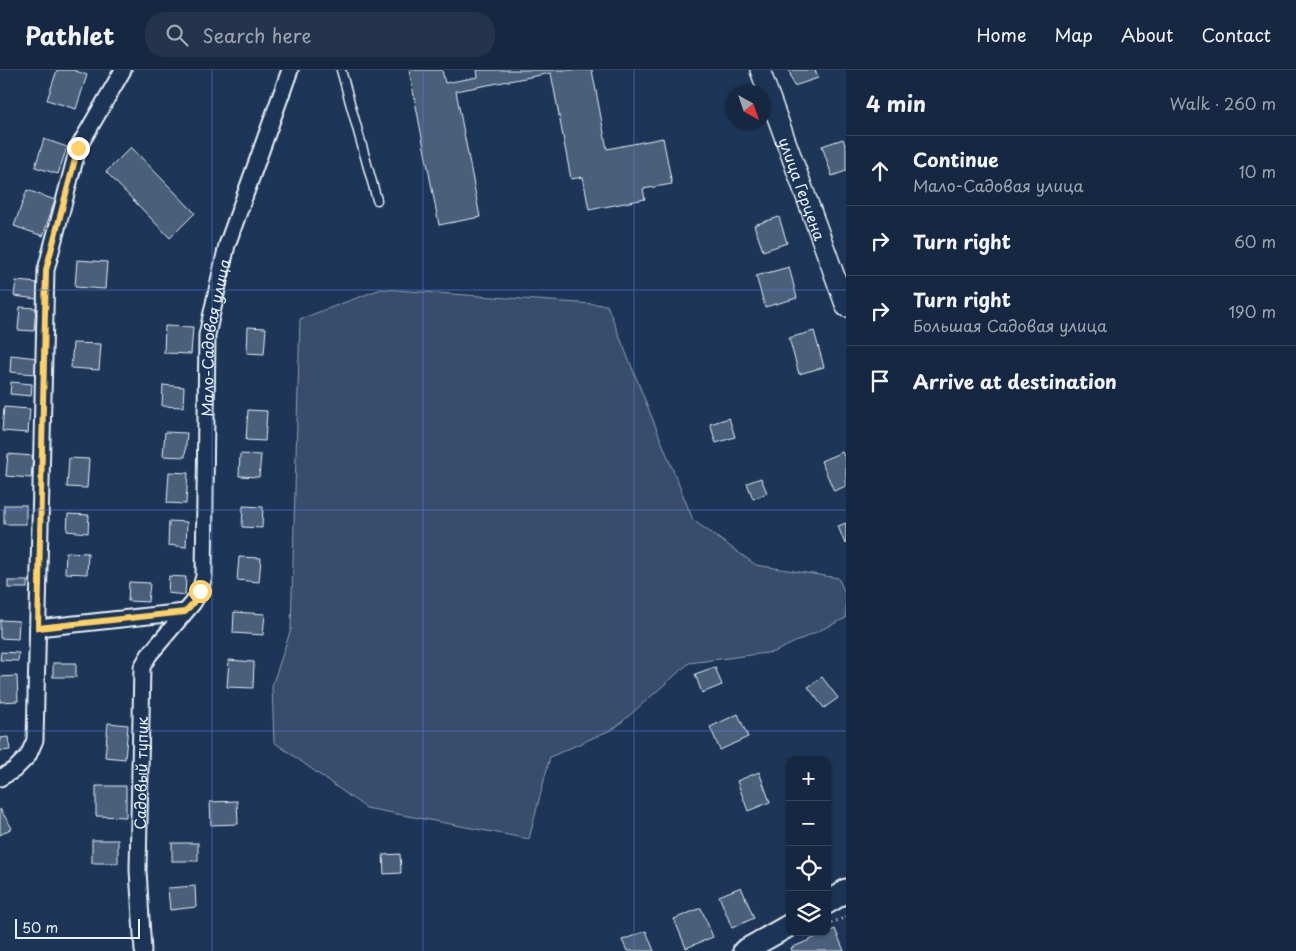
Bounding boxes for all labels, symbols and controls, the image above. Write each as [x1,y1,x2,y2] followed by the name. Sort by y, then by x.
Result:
[145,12,495,57] search box
[25,17,115,53] text: Pathlet
[163,21,191,49] icon: search
[203,21,311,49] text: Search here
[976,21,1026,48] text: Home
[1054,21,1093,48] text: Map
[1121,21,1173,48] text: About
[1201,21,1271,48] text: Contact
[726,85,771,130] north arrow
[866,87,926,119] text: 4 min
[1170,91,1276,115] text: Walk · 260 m
[774,134,832,244] street label: улица Герцена
[67,137,90,160] route end
[913,145,999,173] text: Continue
[866,157,894,185] icon: ahead
[1239,159,1276,183] text: 10 m
[913,173,1084,197] text: Мало-Садовая улица
[866,227,894,255] icon: right
[913,227,1011,255] text: Turn right
[1234,229,1276,253] text: 60 m
[194,255,235,417] street label: Мало-Садовая улица
[913,285,1011,313] text: Turn right
[866,297,894,325] icon: right
[1228,299,1276,323] text: 190 m
[913,313,1107,337] text: Большая Садовая улица
[866,367,894,395] icon: arrive
[913,367,1117,395] text: Arrive at destination
[189,580,212,603] route start
[127,716,153,830] street label: Садовый тупик
[786,756,831,936] map controls
[786,756,831,801] button: +
[786,801,831,846] button: −
[786,846,831,891] button: locate
[786,891,831,936] button: layers
[15,916,140,939] scale bar
[22,917,58,938] text: 50 m

